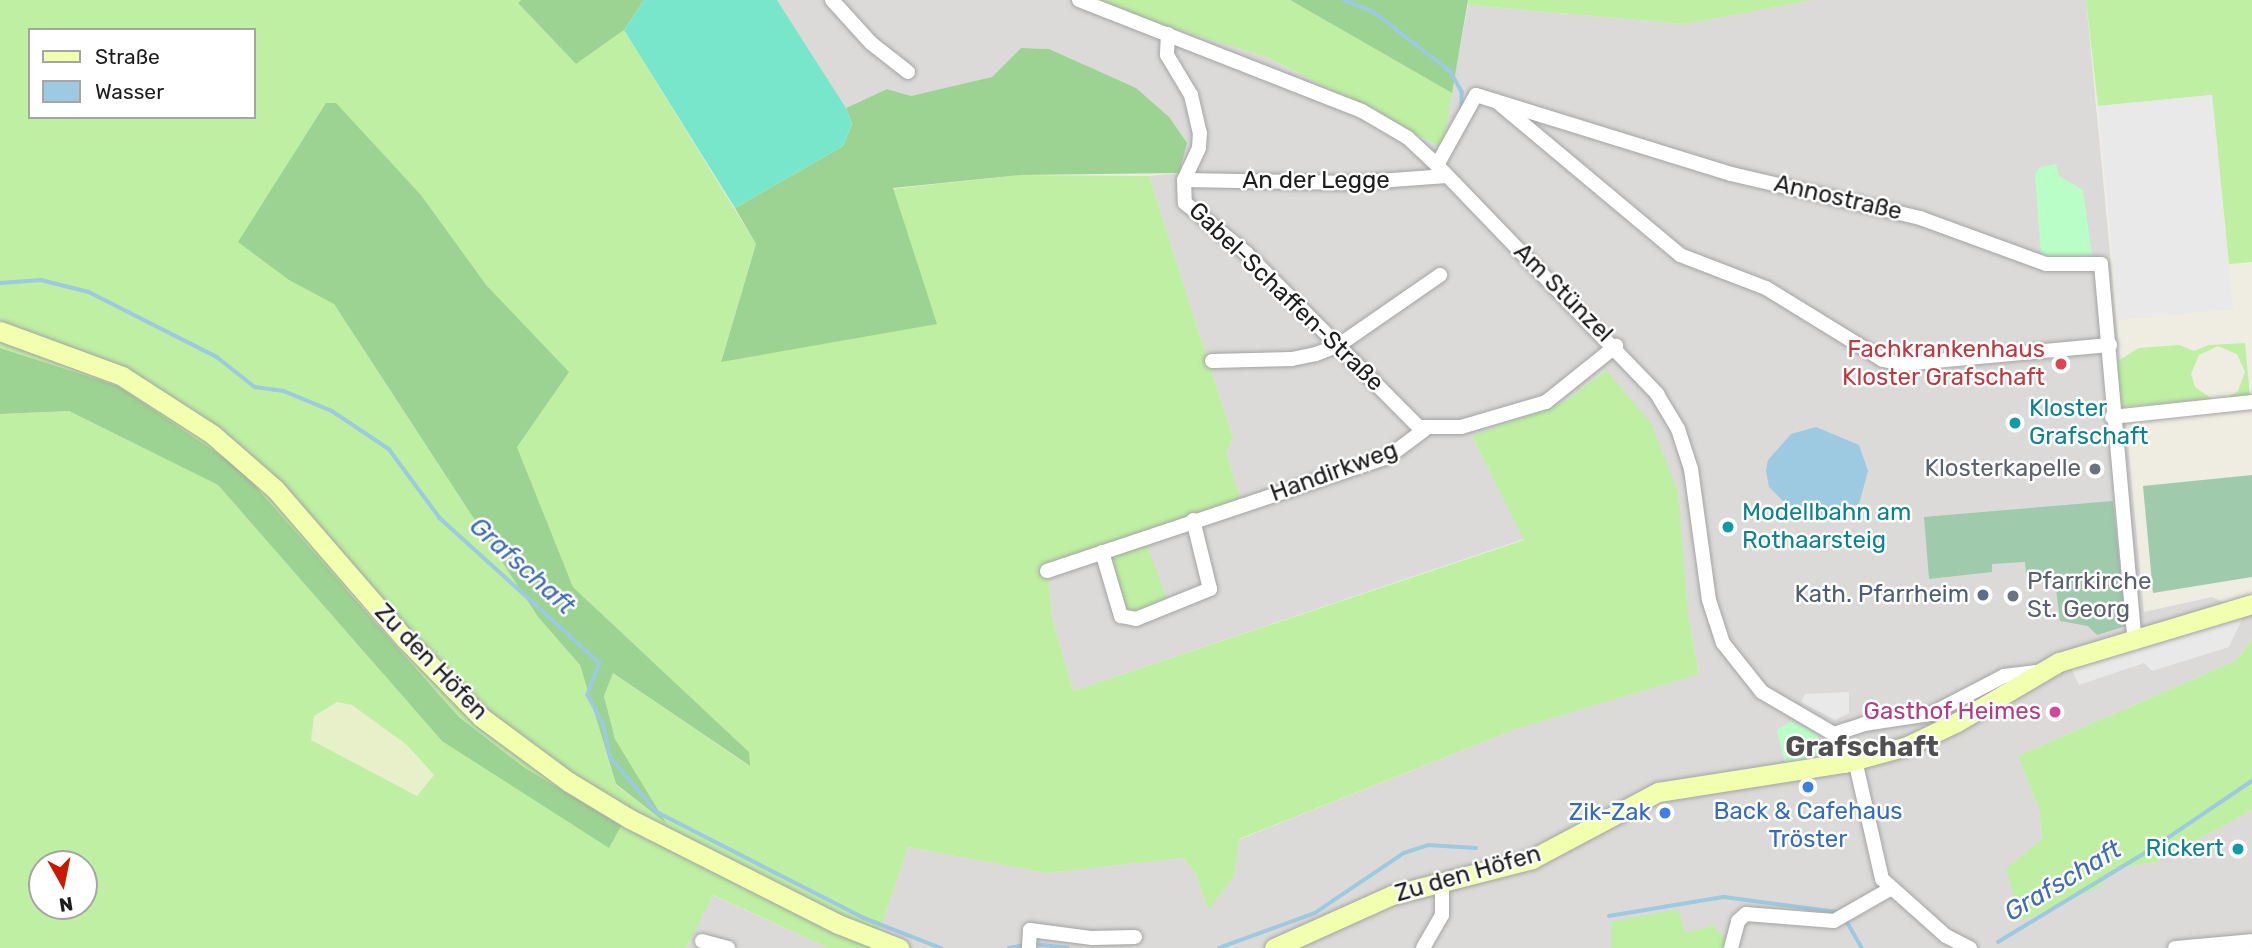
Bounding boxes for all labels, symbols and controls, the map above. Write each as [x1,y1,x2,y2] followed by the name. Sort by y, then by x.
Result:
[28,28,256,119] legend
[95,44,160,69] text: Straße
[95,79,164,104] text: Wasser
[1242,167,1390,195] street label: An der Legge
[1771,169,1905,227] street label: Annostraße
[1183,196,1389,398] street label: Gabel-Schaffen-Straße
[1508,238,1618,348] street label: Am Stünzel
[1841,336,2045,392] place label: Fachkrankenhaus Kloster Grafschaft
[2051,354,2071,374] marker: Fachkrankenhaus Kloster Grafschaft
[2029,395,2149,451] place label: Kloster Grafschaft
[2007,415,2023,431] marker: Kloster Grafschaft
[1266,436,1402,508] street label: Handirkweg
[1925,455,2081,483] place label: Klosterkapelle
[2087,461,2103,477] marker: Klosterkapelle
[1742,499,1911,555] place label: Modellbahn am Rothaarsteig
[463,510,581,622] water label: Grafschaft
[1720,519,1736,535] marker: Modellbahn am Rothaarsteig
[2027,568,2151,624] place label: Pfarrkirche St. Georg
[1795,581,1969,609] place label: Kath. Pfarrheim
[1975,587,1991,603] marker: Kath. Pfarrheim
[2005,588,2021,604] marker: Pfarrkirche St. Georg
[368,598,494,726] street label: Zu den Höfen
[1863,698,2041,726] place label: Gasthof Heimes
[2047,704,2063,720] marker: Gasthof Heimes
[1785,730,1939,764] district label: Grafschaft
[1800,779,1816,795] marker: Back & Cafehaus Tröster
[1713,798,1903,854] place label: Back & Cafehaus Tröster
[1569,799,1651,827] place label: Zik-Zak
[1657,805,1673,821] marker: Zik-Zak
[1999,834,2127,928] water label: Grafschaft
[2145,835,2224,863] place label: Rickert
[1392,839,1544,909] street label: Zu den Höfen
[2230,841,2246,857] marker: Rickert
[28,850,98,920] north arrow
[58,892,75,917] text: N

